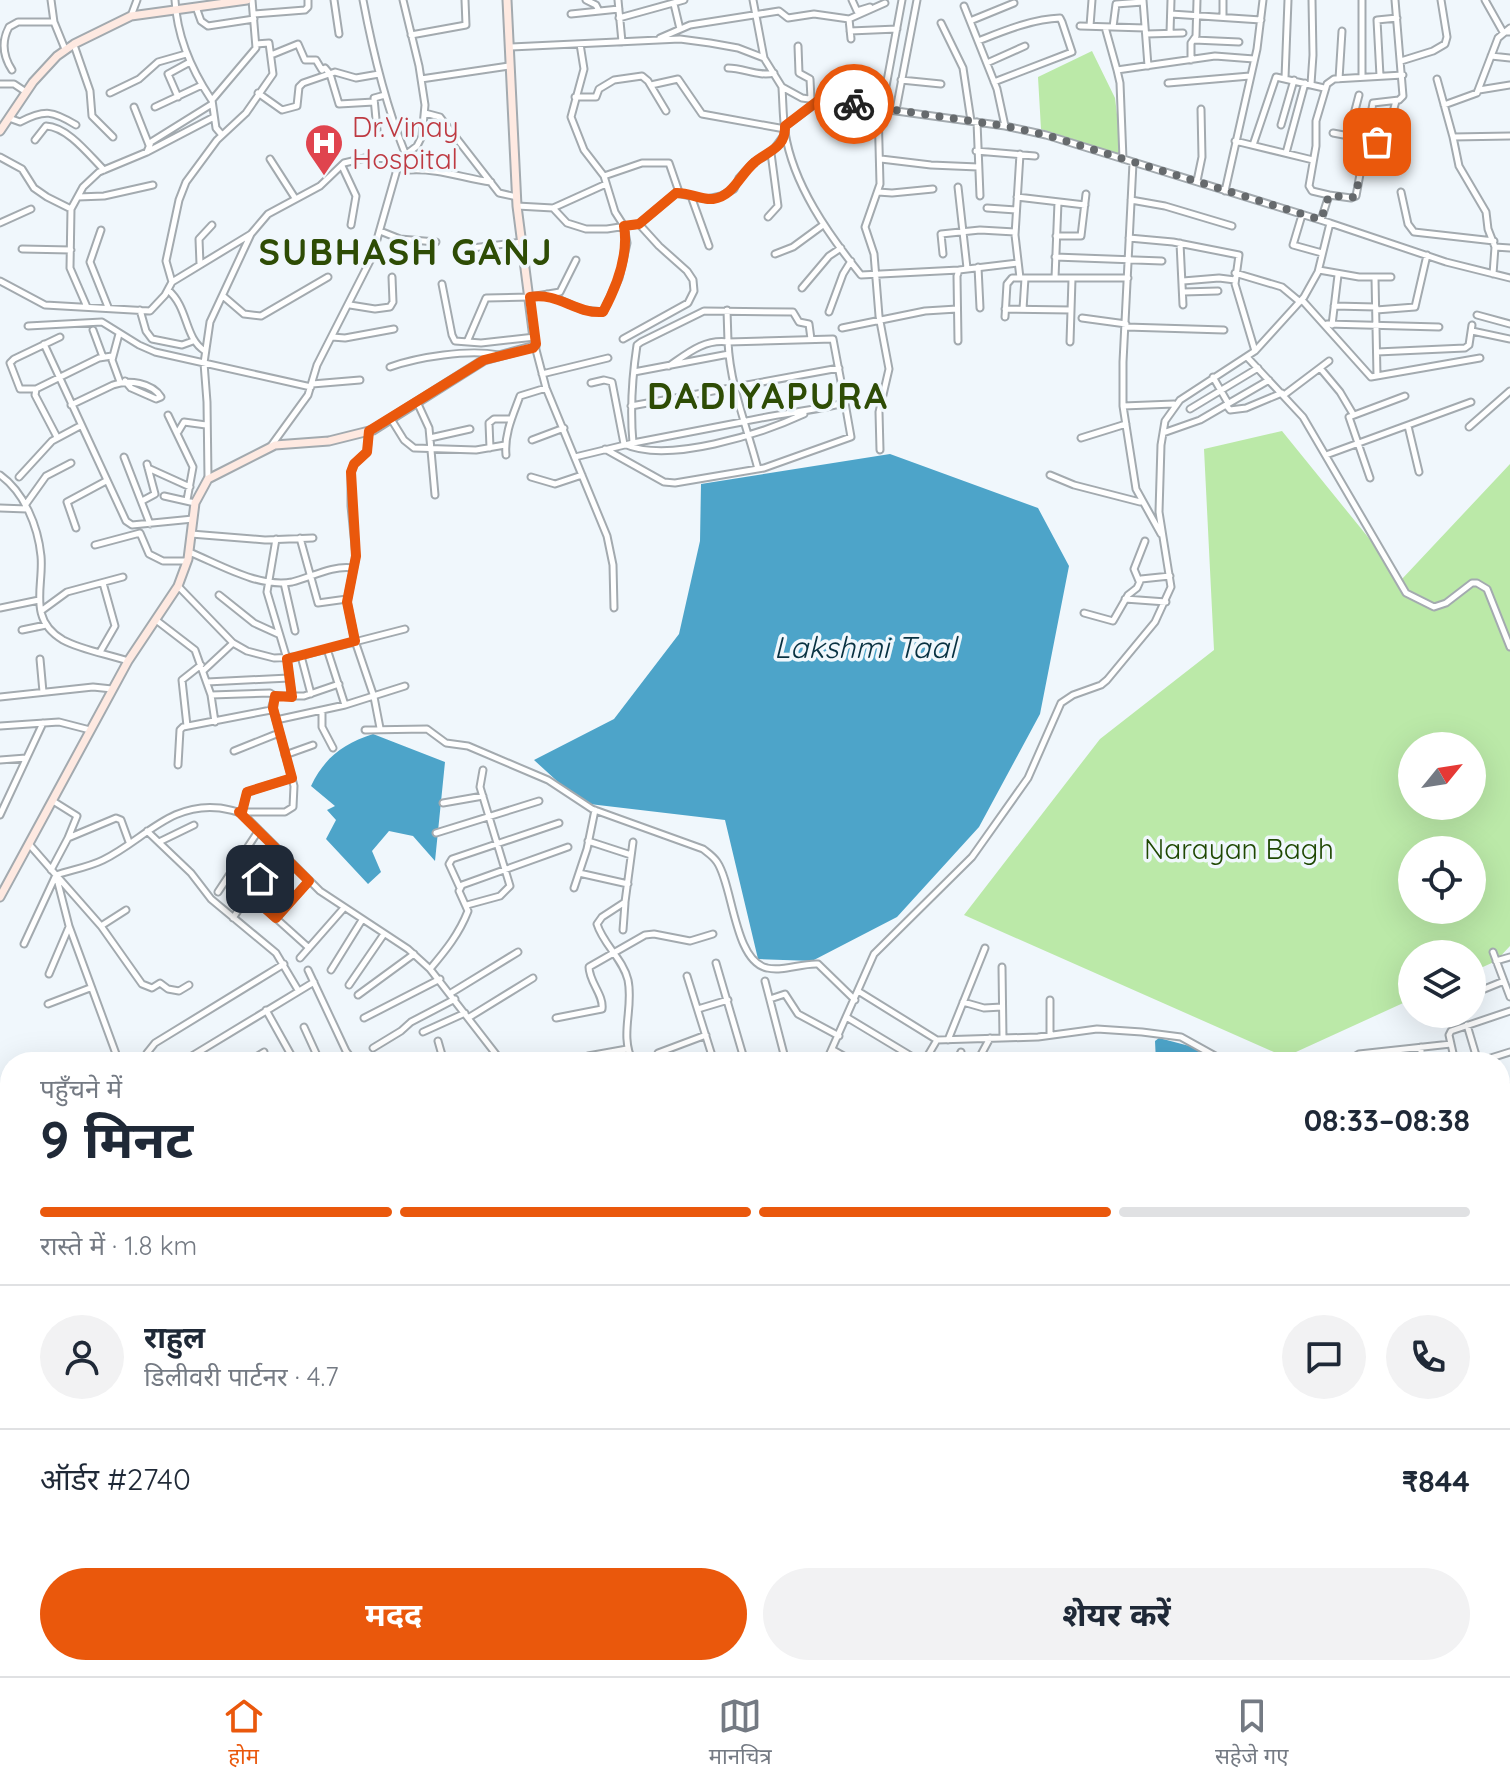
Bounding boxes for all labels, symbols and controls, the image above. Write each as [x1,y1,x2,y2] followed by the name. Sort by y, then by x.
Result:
[814,64,894,144] courier
[832,82,876,126] icon: bike
[1343,108,1411,176] pin
[352,109,459,176] place label: Dr.Vinay Hospital
[1355,120,1399,164] icon: bag
[303,122,345,177] hospital icon: Dr.Vinay Hospital
[258,229,554,274] district label: SUBHASH GANJ
[647,373,889,418] district label: DADIYAPURA
[774,628,959,666] water label: Lakshmi Taal
[1398,732,1486,820] north arrow
[1398,732,1486,1028] map controls
[1144,831,1334,866] park label: Narayan Bagh
[1398,836,1486,924] button: locate
[226,845,294,913] pin
[238,857,282,901] icon: home
[1398,940,1486,1028] button: layers
[40,1072,122,1105] text: पहुँचने में
[1304,1101,1470,1139] text: 08:33–08:38
[40,1106,193,1171] text: 9 मिनट
[40,1229,197,1262] text: रास्ते में · 1.8 km
[40,1315,124,1399] button: person
[1282,1315,1366,1399] button: chat
[1386,1315,1470,1399] button: phone
[144,1318,205,1356] text: राहुल
[144,1360,339,1393] text: डिलीवरी पार्टनर · 4.7
[40,1460,191,1498] text: ऑर्डर #2740
[1402,1462,1470,1500] text: ₹844
[40,1568,747,1660] button: मदद
[763,1568,1470,1660] button: शेयर करें
[222,1694,266,1773] tab: होम
[709,1694,772,1773] tab: मानचित्र
[1215,1694,1288,1773] tab: सहेजे गए

